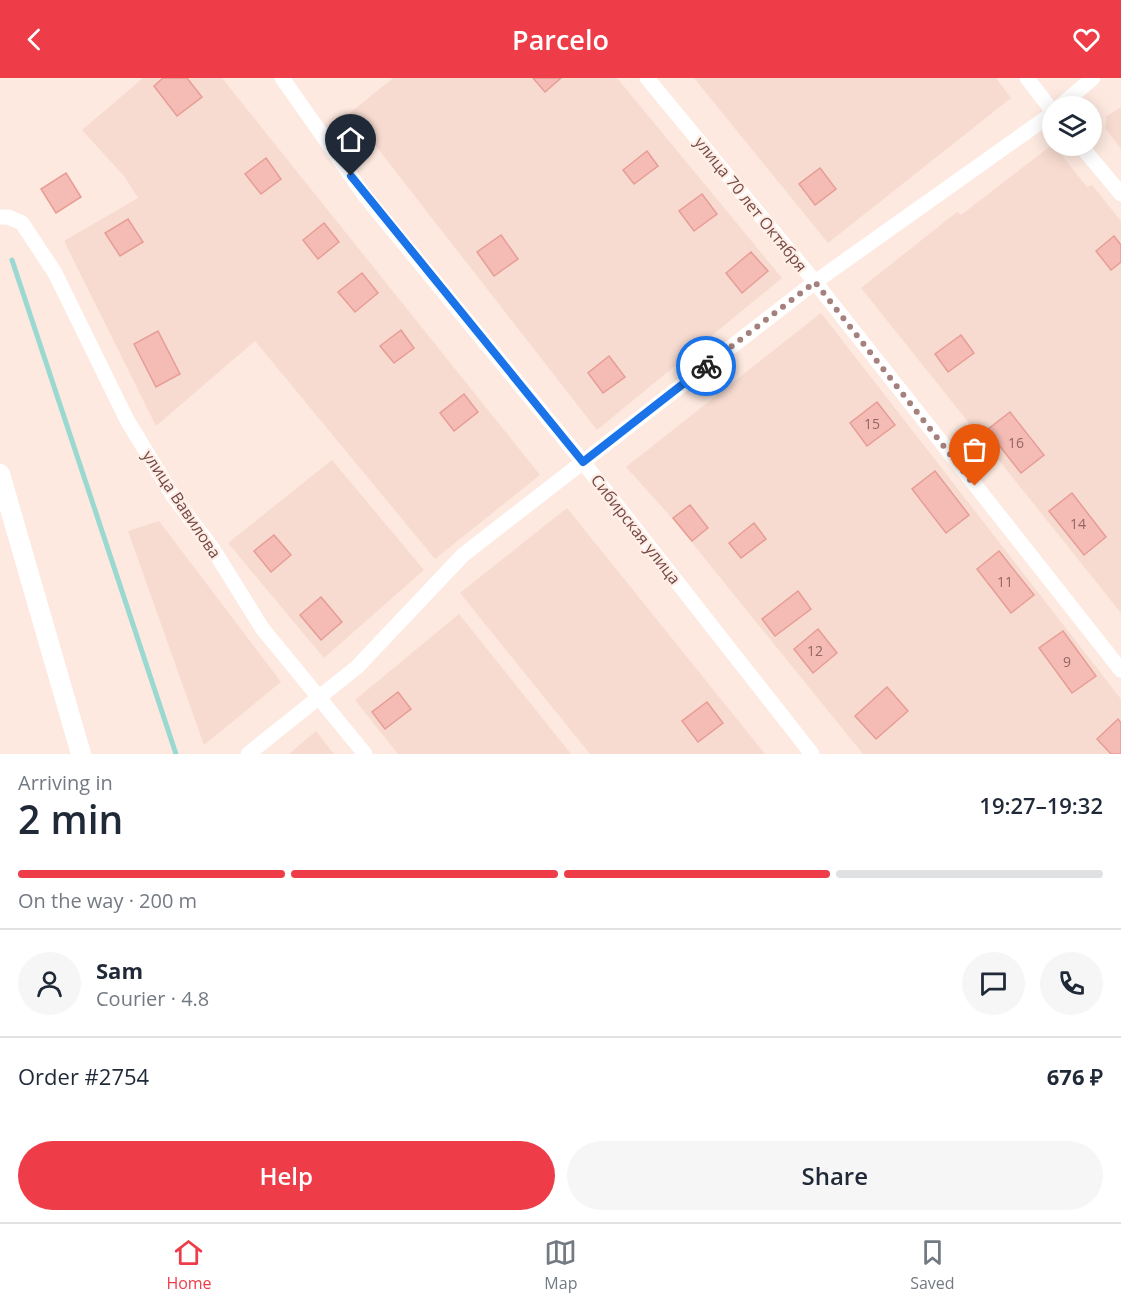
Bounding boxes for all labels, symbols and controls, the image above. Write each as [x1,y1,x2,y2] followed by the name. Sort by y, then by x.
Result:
[512,21,609,58] text: Parcelo
[18,23,51,56] icon: back
[1070,23,1103,56] icon: heart
[1042,96,1102,156] map controls
[1042,96,1102,156] button: layers
[325,114,376,176] pin
[334,123,367,156] icon: home
[690,132,812,276] street label: улица 70 лет Октября
[676,336,736,396] courier
[690,350,723,383] icon: bike
[864,414,880,433] house number: 15
[949,424,1000,486] pin
[958,433,991,466] icon: bag
[1008,433,1024,452] house number: 16
[138,446,226,562] street label: улица Вавилова
[586,470,686,588] street label: Сибирская улица
[1070,514,1086,533] house number: 14
[997,572,1013,591] house number: 11
[807,641,823,660] house number: 12
[1063,652,1071,671] house number: 9
[18,769,113,796] text: Arriving in
[979,790,1103,820] text: 19:27–19:32
[18,792,123,845] text: 2 min
[18,887,197,914] text: On the way · 200 m
[18,952,81,1015] button: person
[962,952,1025,1015] button: chat
[1040,952,1103,1015] button: phone
[96,955,143,985] text: Sam
[96,985,209,1012] text: Courier · 4.8
[18,1061,149,1091] text: Order #2754
[1047,1061,1103,1091] text: 676 ₽
[18,1141,555,1210] button: Help
[567,1141,1103,1210] button: Share
[166,1236,212,1294] tab: Home
[544,1236,577,1294] tab: Map
[910,1236,955,1294] tab: Saved

